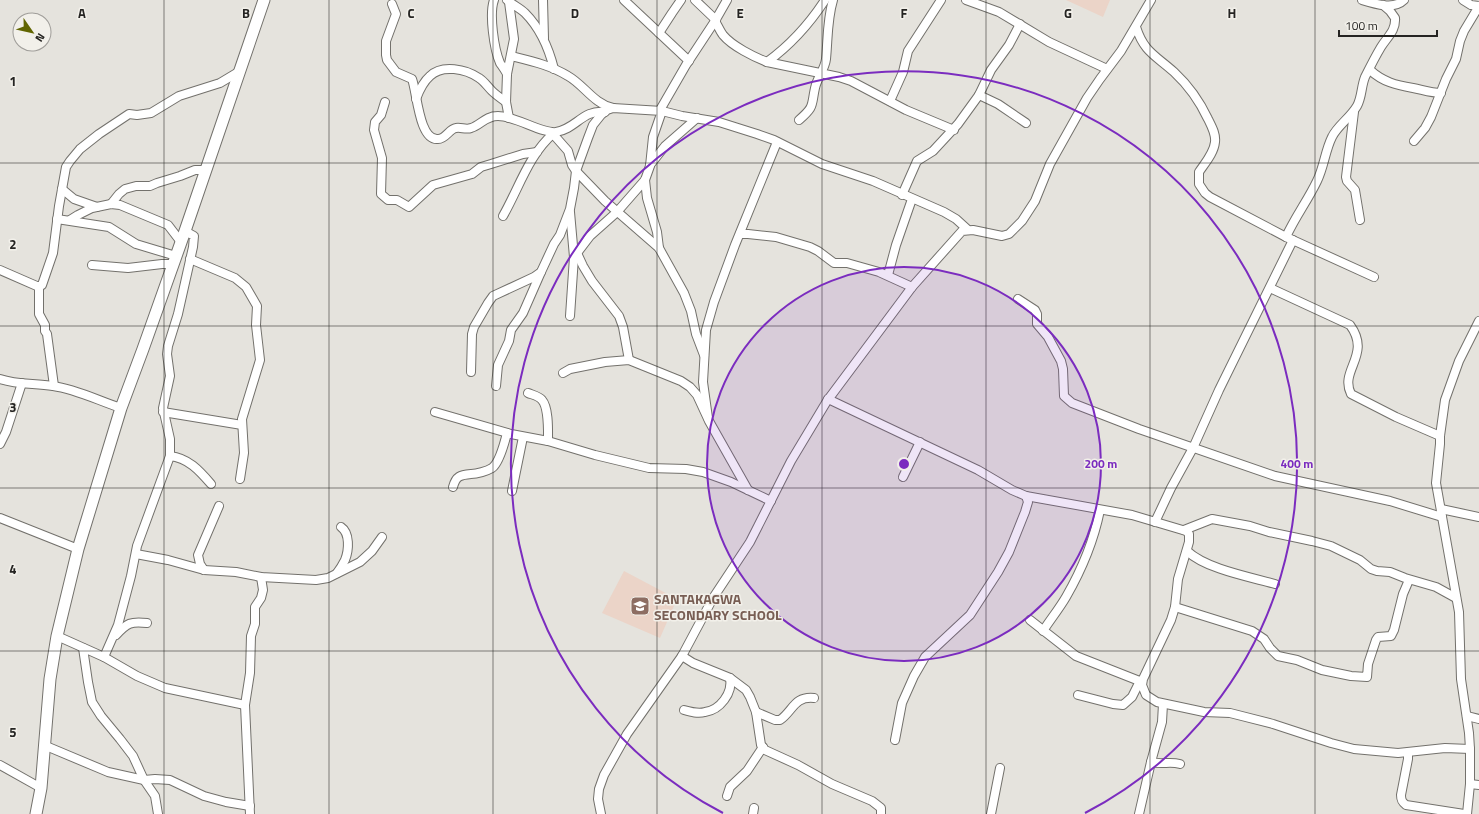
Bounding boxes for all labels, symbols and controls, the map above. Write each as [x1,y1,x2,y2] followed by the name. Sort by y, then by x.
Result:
[78,3,86,23] text: A
[242,3,250,23] text: B
[407,3,415,23] text: C
[571,3,579,23] text: D
[736,3,744,23] text: E
[901,3,908,23] text: F
[1064,3,1072,23] text: G
[1228,3,1236,23] text: H
[12,12,52,52] north arrow
[1339,12,1437,38] scale bar
[1345,16,1378,35] text: 100 m
[32,30,49,45] text: N
[9,71,17,91] text: 1
[9,234,17,254] text: 2
[9,397,17,417] text: 3
[1085,454,1117,473] text: 200 m
[1281,454,1313,473] text: 400 m
[897,457,911,471] centre of rings
[9,559,17,579] text: 4
[654,588,782,625] place label: SANTAKAGWA SECONDARY SCHOOL
[629,595,651,617] school or university icon: SANTAKAGWA SECONDARY SCHOOL
[9,722,17,742] text: 5

